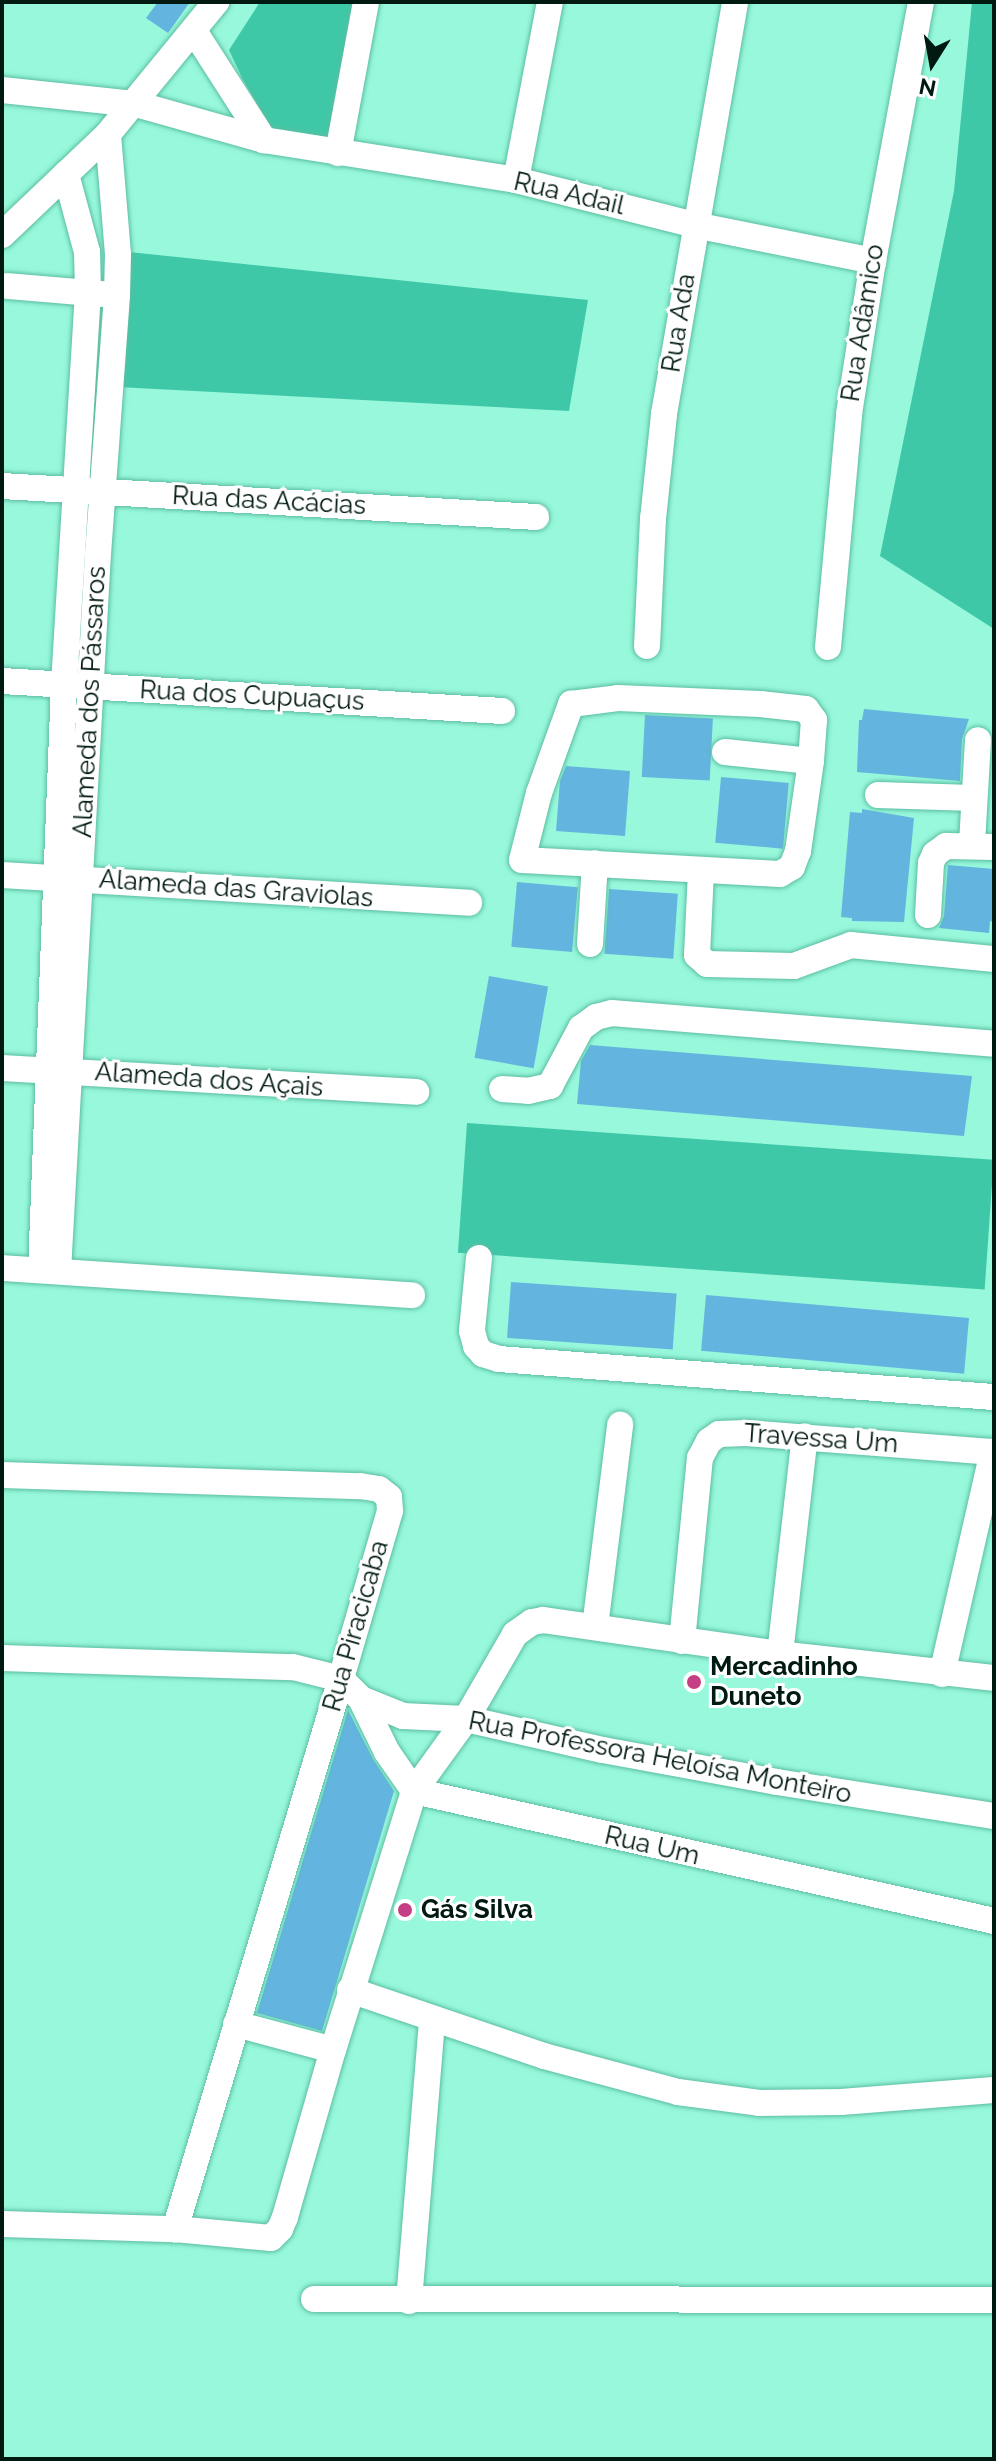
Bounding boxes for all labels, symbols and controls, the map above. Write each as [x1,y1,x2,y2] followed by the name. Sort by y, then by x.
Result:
[892,24,972,104] north arrow
[917,73,938,102] text: N
[510,166,628,222] street label: Rua Adail
[835,242,891,404] street label: Rua Adâmico
[656,271,702,375] street label: Rua Ada
[171,480,367,522] street label: Rua das Acácias
[67,565,113,839] street label: Alameda dos Pássaros
[139,675,365,717] street label: Rua dos Cupuaçus
[98,864,374,914] street label: Alameda das Graviolas
[93,1056,325,1104] street label: Alameda dos Açais
[743,1418,899,1460] street label: Travessa Um
[317,1537,395,1715] street label: Rua Piracicaba
[710,1651,858,1712] place label: Mercadinho Duneto
[685,1673,703,1691] marker: Mercadinho Duneto
[466,1706,854,1810] street label: Rua Professora Heloísa Monteiro
[602,1820,702,1872] street label: Rua Um
[421,1894,533,1926] place label: Gás Silva
[396,1901,414,1919] marker: Gás Silva

